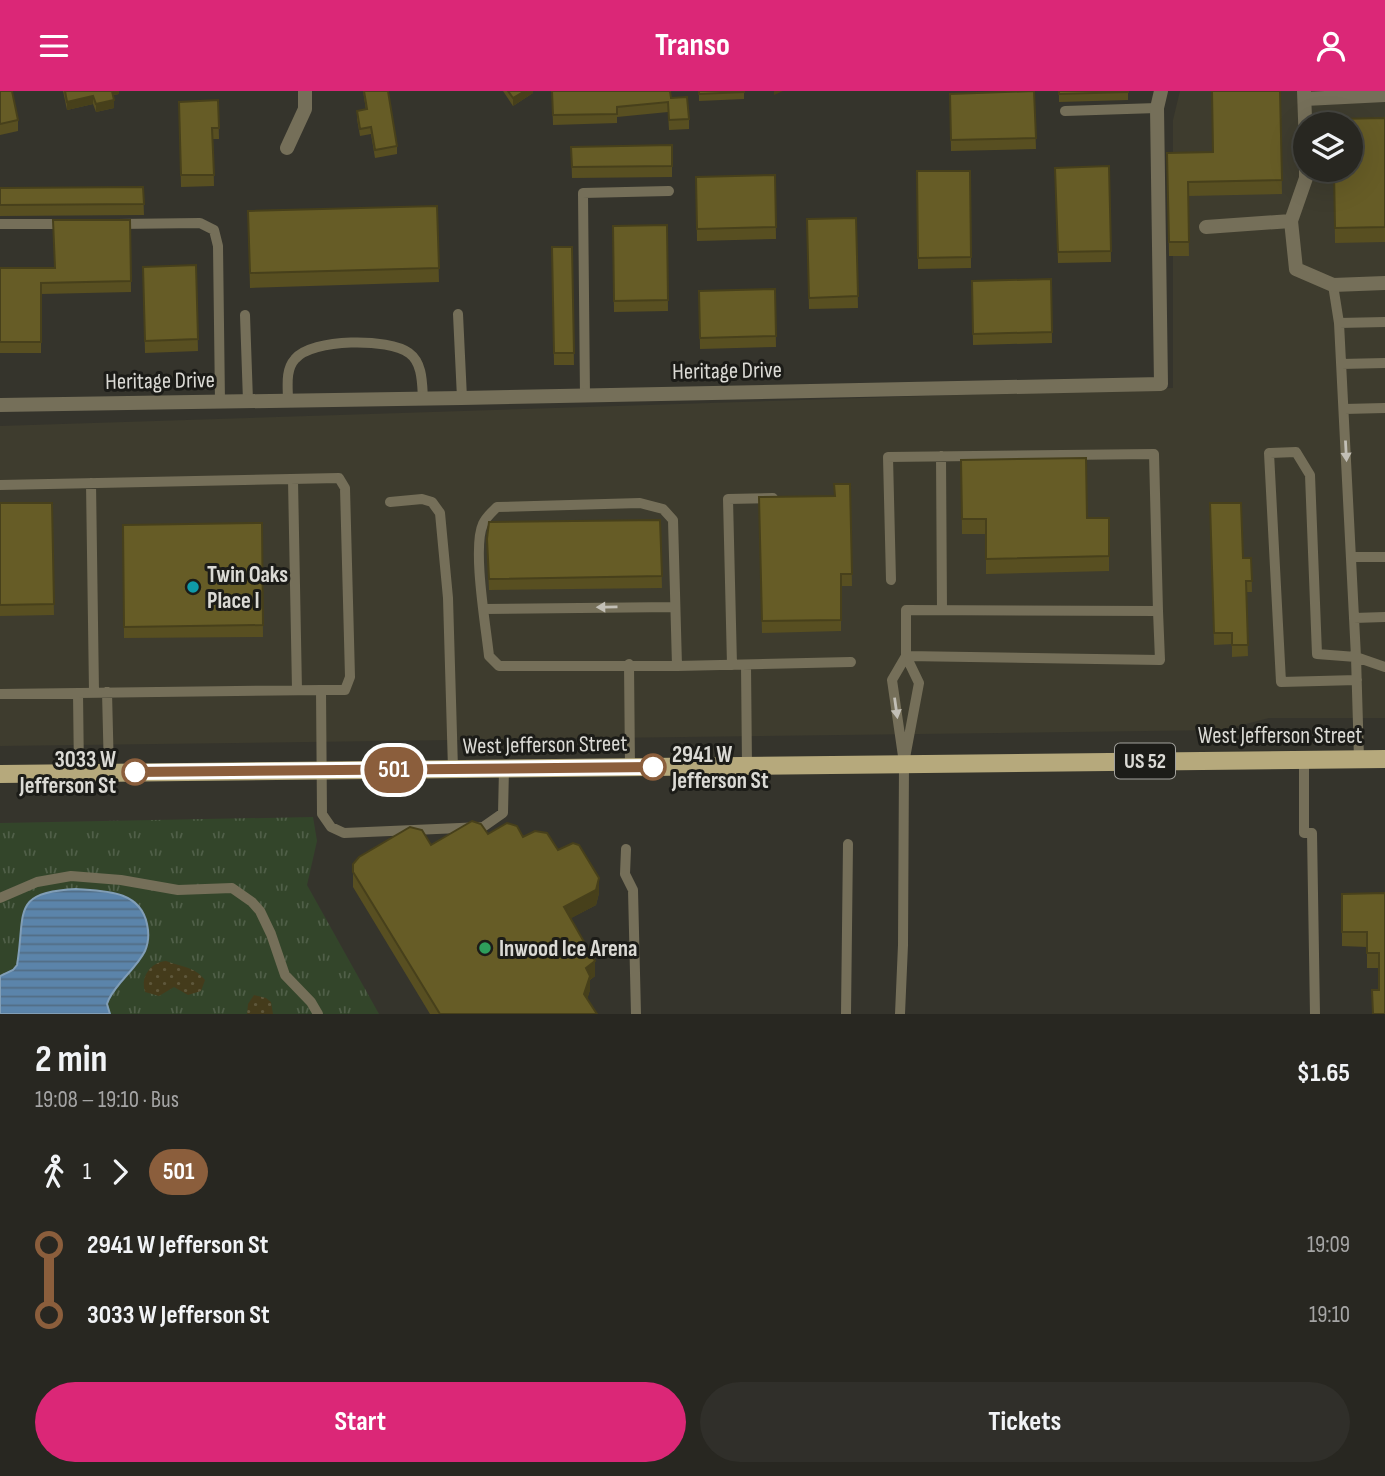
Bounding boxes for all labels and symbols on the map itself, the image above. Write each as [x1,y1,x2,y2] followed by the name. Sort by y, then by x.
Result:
[672,356,782,386] street label: Heritage Drive
[105,366,215,396] street label: Heritage Drive
[1340,440,1351,462] one-way arrow
[207,561,288,615] place label: Twin Oaks Place I
[185,579,201,595] marker: Twin Oaks Place I
[596,602,618,613] one-way arrow
[891,697,902,719] one-way arrow
[1198,722,1362,750] street label: West Jefferson Street
[462,730,628,760] street label: West Jefferson Street
[671,741,769,795] place label: 2941 W Jefferson St
[1115,743,1175,779] road number: US 52
[19,746,116,800] place label: 3033 W Jefferson St
[354,747,434,793] line badge: 501
[640,754,666,780] marker: 2941 W Jefferson St
[122,759,148,785] marker: 3033 W Jefferson St
[499,935,638,963] place label: Inwood Ice Arena
[477,940,493,956] marker: Inwood Ice Arena

